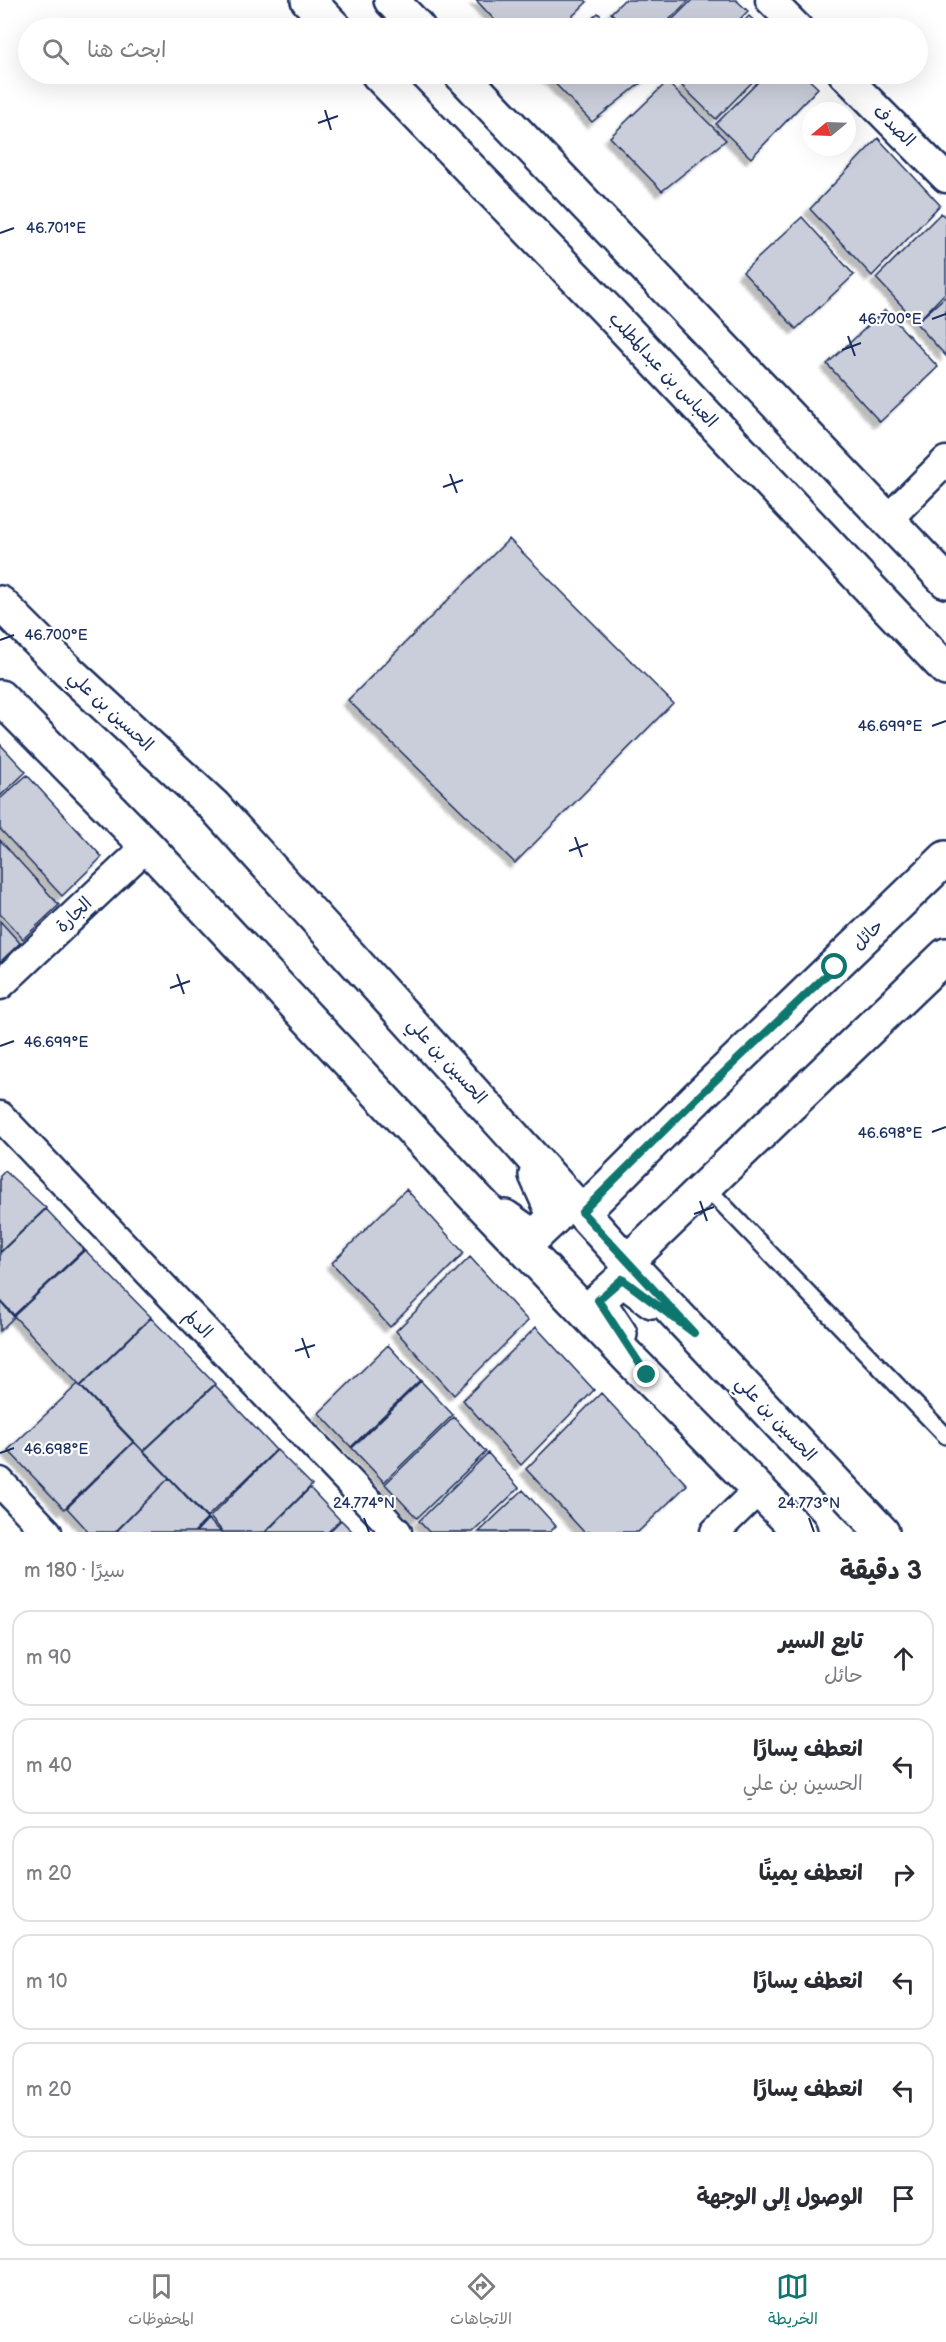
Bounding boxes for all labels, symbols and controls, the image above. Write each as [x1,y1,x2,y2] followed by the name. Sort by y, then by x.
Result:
[18,18,928,84] search box
[39,35,72,68] icon: search
[87,37,167,64] text: ابحث هنا
[869,101,919,151] street label: الصدف
[802,102,856,156] north arrow
[26,219,86,238] text: 46.701°E
[604,308,722,432] street label: العباس بن عبدالمطلب
[858,310,922,329] text: 46.700°E
[24,626,88,645] text: 46.700°E
[61,666,158,759] street label: الحسين بن علي
[858,717,922,736] text: 46.699°E
[52,893,96,937] street label: الجارة
[848,915,888,955] street label: حائل
[821,953,847,979] route start
[399,1014,491,1112] street label: الحسين بن علي
[24,1033,88,1052] text: 46.699°E
[858,1124,922,1143] text: 46.698°E
[177,1305,216,1345] street label: الدلم
[633,1361,659,1387] route end
[728,1372,821,1469] street label: الحسين بن علي
[24,1440,88,1459] text: 46.698°E
[333,1494,395,1513] text: 24.774°N
[778,1494,840,1513] text: 24.773°N
[840,1556,922,1587] text: 3 دقيقة
[24,1559,125,1583] text: سيرًا · 180 m
[779,1628,863,1655] text: تابع السير
[887,1642,920,1675] icon: ahead
[26,1646,71,1670] text: 90 m
[824,1664,863,1688] text: حائل
[753,1736,863,1763] text: انعطف يسارًا
[887,1750,920,1783] icon: left
[26,1754,72,1778] text: 40 m
[743,1772,863,1796] text: الحسين بن علي
[887,1858,920,1891] icon: right
[759,1860,863,1887] text: انعطف يمينًا
[26,1862,72,1886] text: 20 m
[887,1966,920,1999] icon: left
[753,1968,863,1995] text: انعطف يسارًا
[26,1970,67,1994] text: 10 m
[887,2074,920,2107] icon: left
[753,2076,863,2103] text: انعطف يسارًا
[26,2078,72,2102] text: 20 m
[887,2182,920,2215] icon: arrive
[696,2184,863,2211] text: الوصول إلى الوجهة
[128,2270,194,2333] tab: المحفوظات
[450,2270,512,2333] tab: الاتجاهات
[768,2270,818,2333] tab: الخريطة

